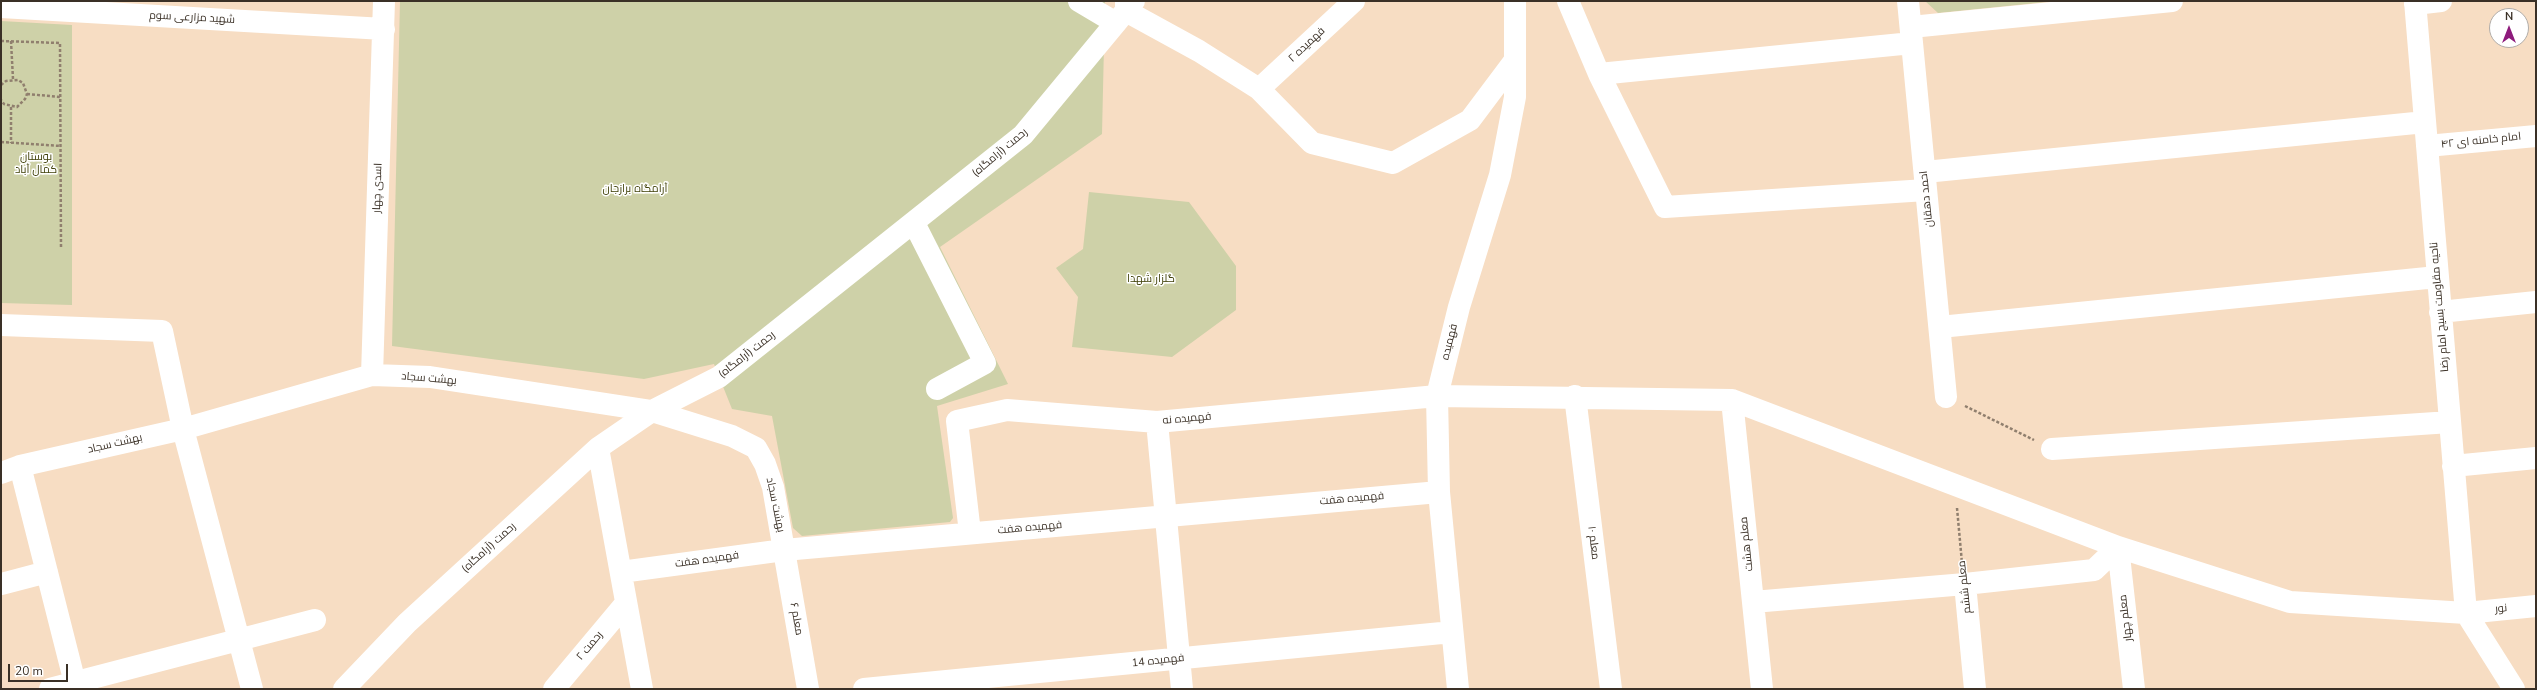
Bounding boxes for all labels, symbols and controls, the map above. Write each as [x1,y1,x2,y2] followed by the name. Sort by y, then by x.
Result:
[2489,8,2529,48] north arrow
[149,9,235,27] street label: شهید مزارعی سوم
[2505,9,2513,24] text: N
[1286,25,1328,65] street label: فهمیده ۲
[970,126,1030,180] street label: رحمت (آرامگاه)
[2440,130,2522,152] street label: امام خامنه ای ۴۲
[15,150,57,176] park label: بوستان کمال آباد
[371,163,385,213] street label: اسدی چهار
[1917,170,1937,228] street label: احمد دهقان
[603,182,667,196] park label: آرامگاه برازجان
[2428,241,2452,373] street label: ناحیه مقاومت بسیج امام رضا
[1127,272,1175,286] park label: گلزار شهدا
[1439,322,1461,362] street label: فهمیده
[716,329,778,381] street label: رحمت (آرامگاه)
[401,370,457,388] street label: بهشت سجاد
[1162,410,1212,428] street label: فهمیده نه
[86,431,144,457] street label: بهشت سجاد
[763,476,787,534] street label: بهشت سجاد
[1319,490,1385,508] street label: فهمیده هفت
[1738,516,1756,572] street label: معلم هشت
[997,519,1063,537] street label: فهمیده هفت
[459,520,519,576] street label: رحمت (آرامگاه)
[1584,525,1602,561] street label: معلم ۱۰
[674,549,740,571] street label: فهمیده هفت
[1956,560,1974,614] street label: معلم ششم
[2117,594,2135,642] street label: معلم چهار
[787,602,805,636] street label: معلم ۶
[2494,602,2508,616] street label: نور
[574,629,606,663] street label: رحمت ۲
[1131,652,1185,670] street label: فهمیده 14
[10,656,70,682] scale bar
[15,663,43,679] text: 20 m

